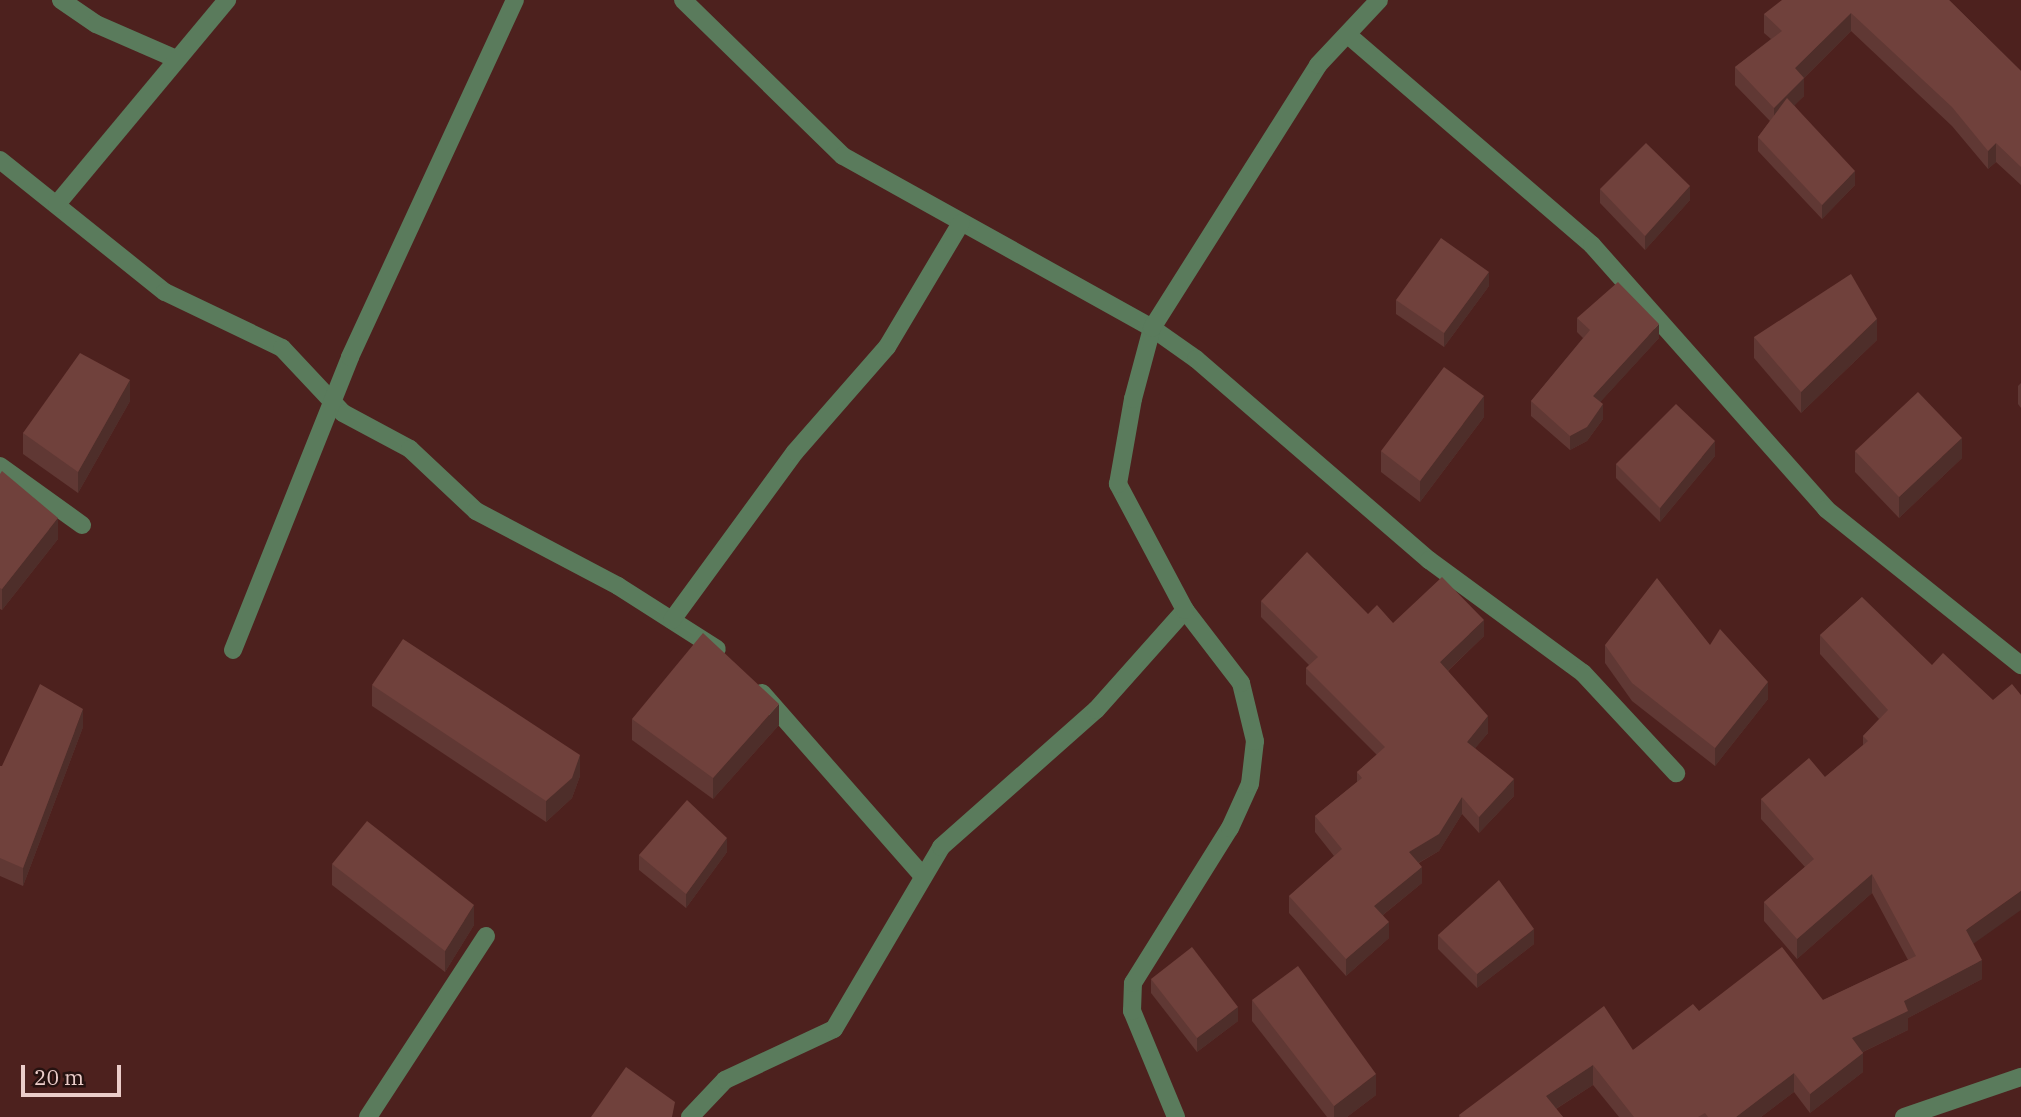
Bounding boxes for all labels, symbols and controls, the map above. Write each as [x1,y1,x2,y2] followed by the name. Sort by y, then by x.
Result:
[24,1050,124,1094] scale bar
[34,1063,84,1091] text: 20 m

